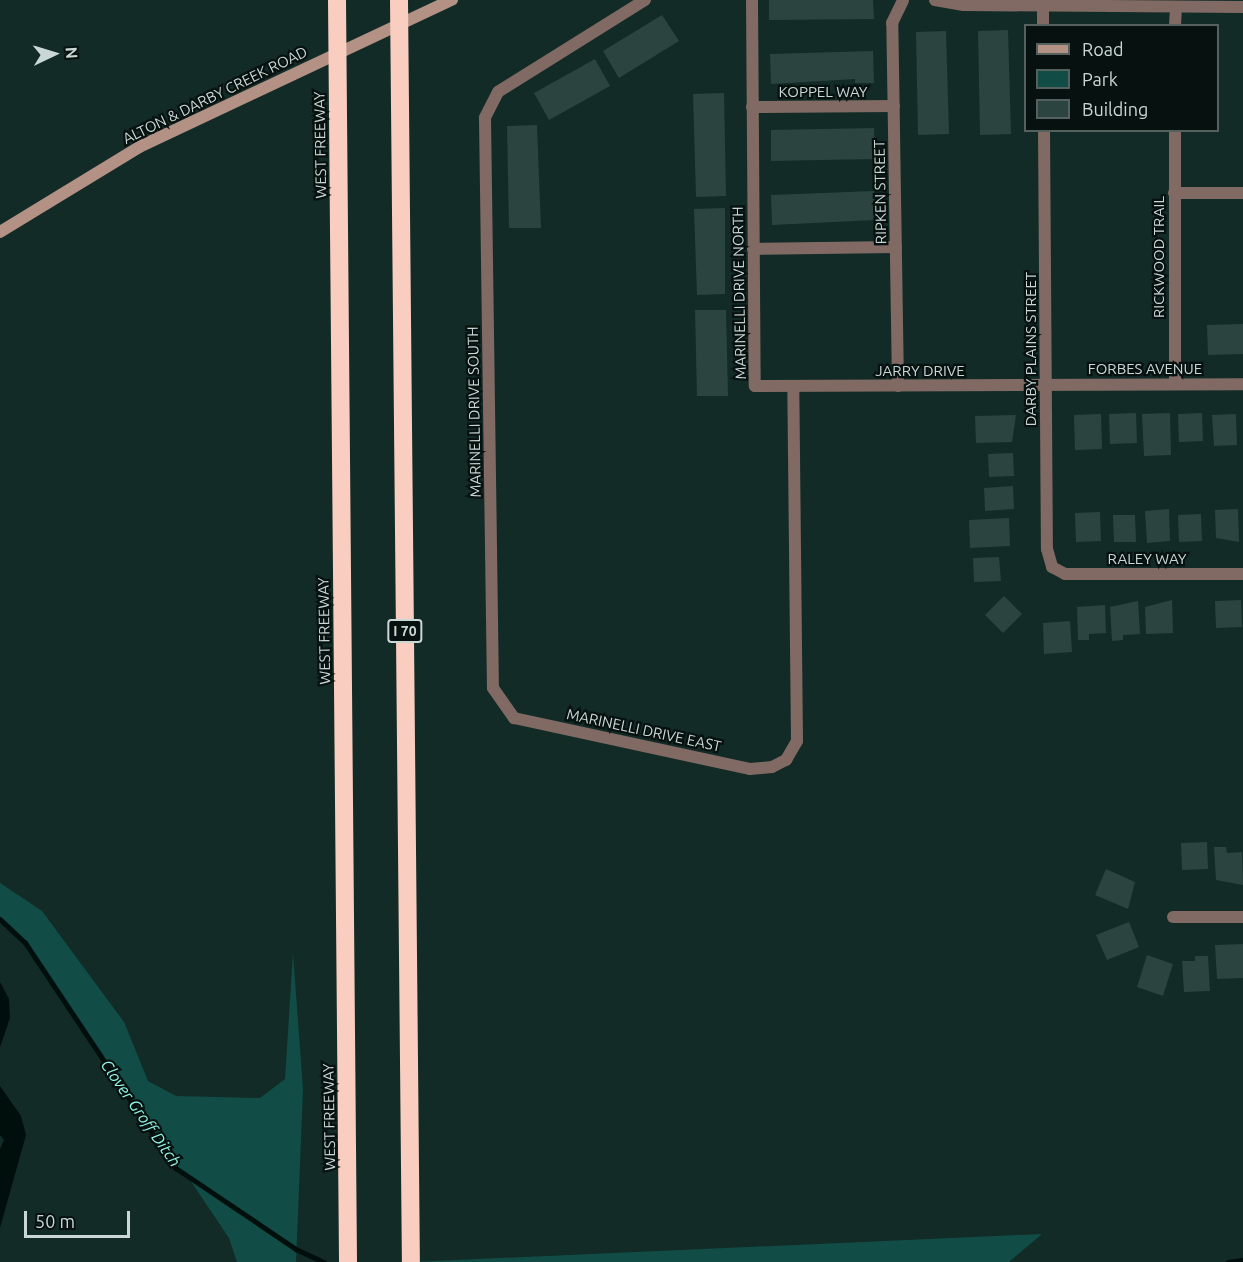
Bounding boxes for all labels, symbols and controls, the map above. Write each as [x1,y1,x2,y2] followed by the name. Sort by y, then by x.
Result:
[24,24,84,84] north arrow
[1024,24,1219,132] legend
[1082,39,1124,59] text: Road
[120,42,310,148] street label: ALTON & DARBY CREEK ROAD
[63,46,81,59] text: N
[1082,69,1118,89] text: Park
[779,83,867,101] street label: KOPPEL WAY
[310,91,330,199] street label: WEST FREEWAY
[1082,99,1148,119] text: Building
[870,140,890,244] street label: RIPKEN STREET
[1150,196,1168,318] street label: RICKWOOD TRAIL
[728,206,750,380] street label: MARINELLI DRIVE NORTH
[1022,272,1040,426] street label: DARBY PLAINS STREET
[464,326,484,498] street label: MARINELLI DRIVE SOUTH
[1088,360,1202,378] street label: FORBES AVENUE
[875,362,965,380] street label: JARRY DRIVE
[1108,550,1186,568] street label: RALEY WAY
[314,577,334,685] street label: WEST FREEWAY
[387,620,423,642] road number: I 70
[565,705,723,755] street label: MARINELLI DRIVE EAST
[97,1056,185,1170] water label: Clover Groff Ditch
[319,1063,339,1171] street label: WEST FREEWAY
[27,1199,134,1237] scale bar
[35,1211,75,1231] text: 50 m

